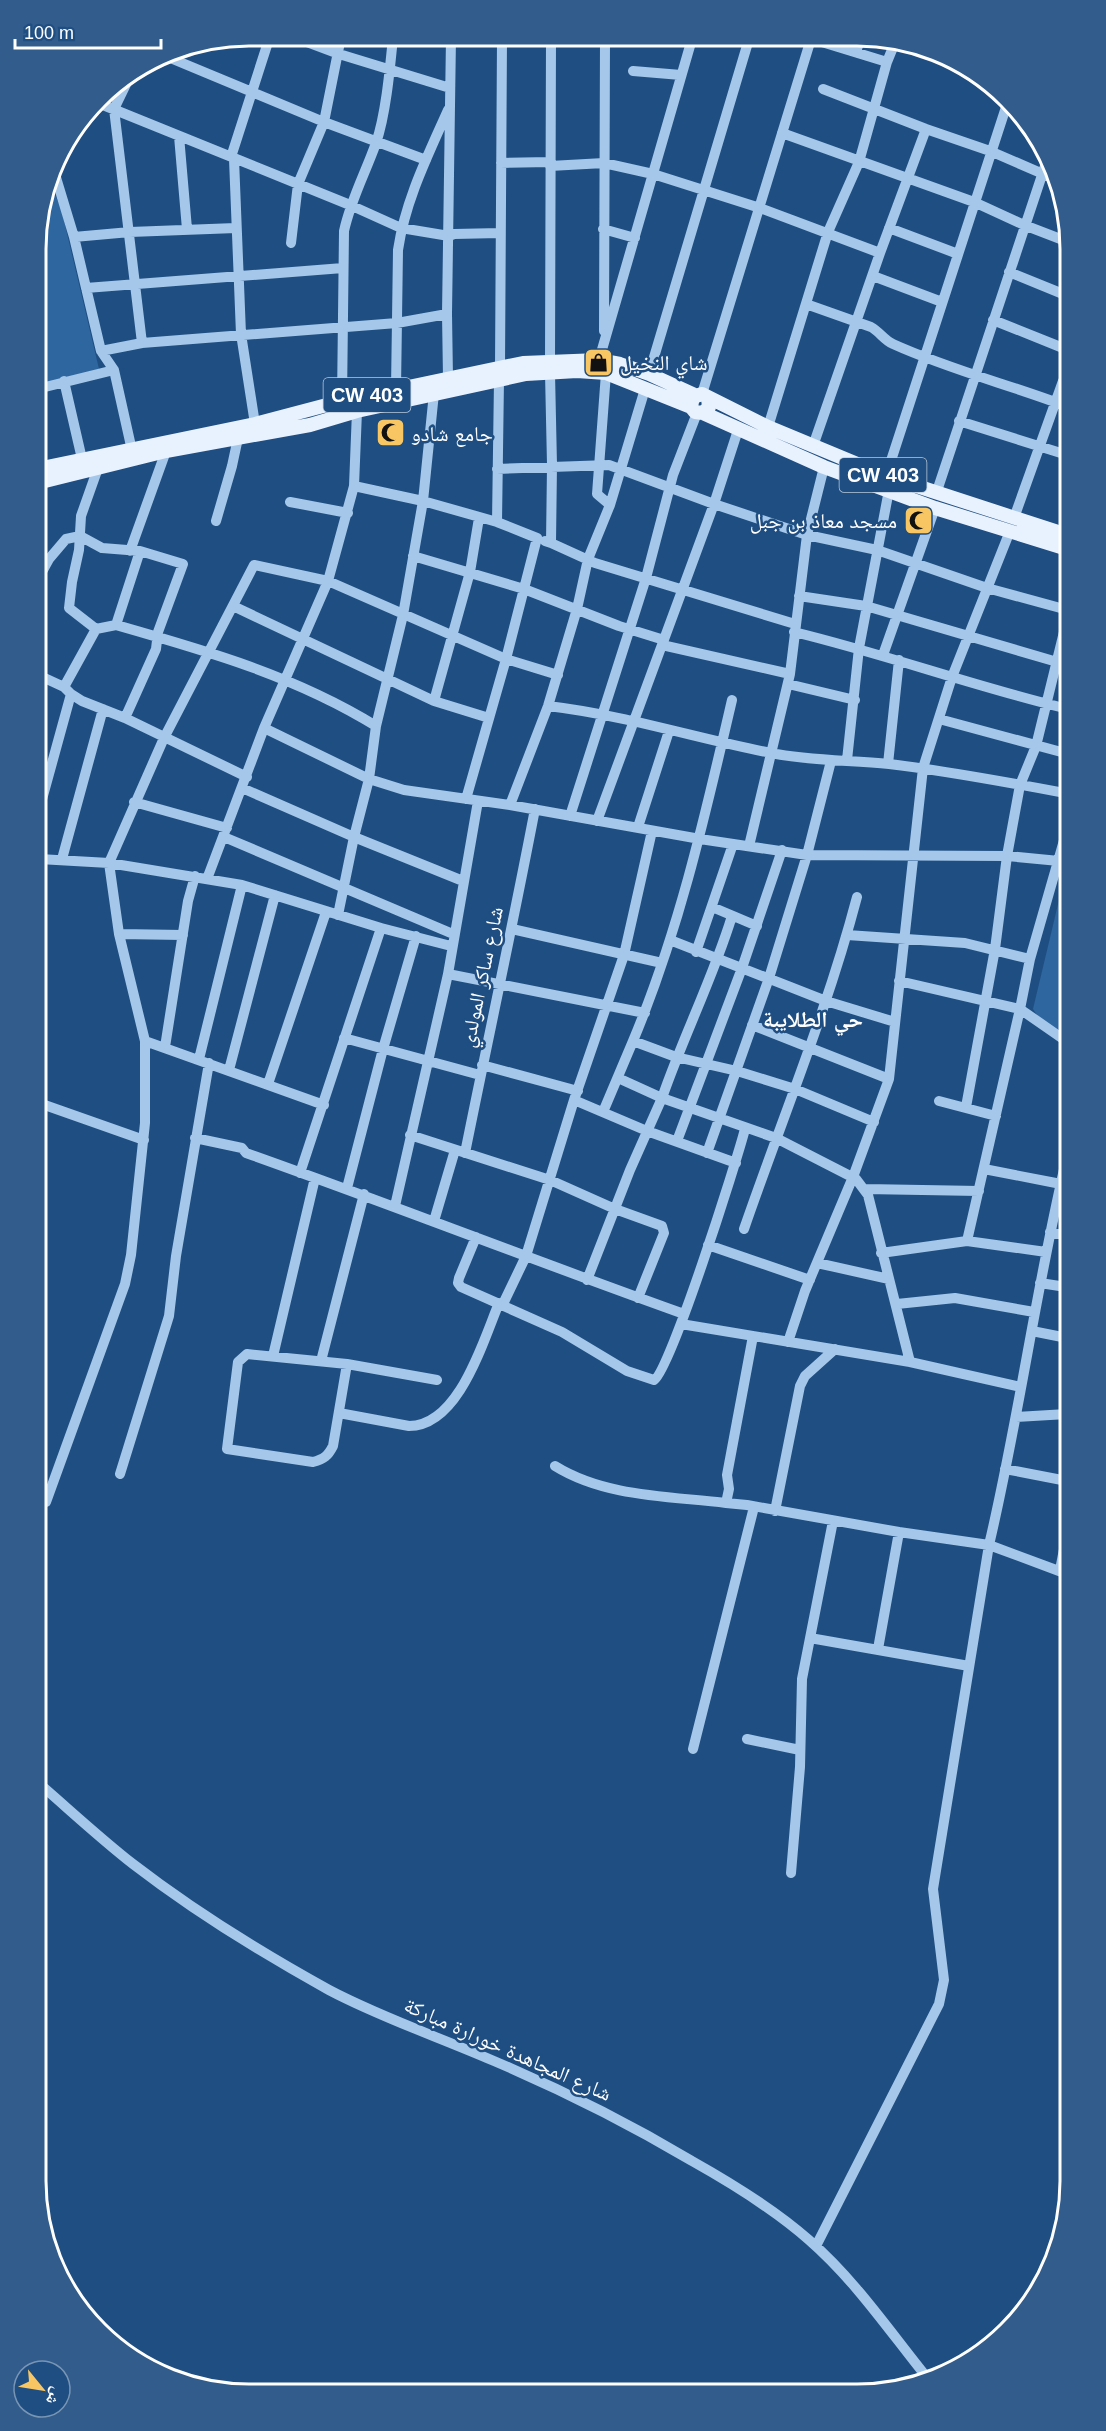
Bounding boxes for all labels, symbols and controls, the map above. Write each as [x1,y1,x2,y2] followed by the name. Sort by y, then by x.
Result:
[15,12,160,50] scale bar
[24,23,74,43] text: 100 m
[583,346,615,378] shop icon: شاي النخيل
[620,351,707,379] place label: شاي النخيل
[324,378,410,412] road number: CW 403
[374,417,406,449] mosque icon: جامع شادو
[411,422,493,447] place label: جامع شادو
[840,458,926,492] road number: CW 403
[902,504,934,536] mosque icon: مسجد معاذ بن جبل
[750,509,897,534] place label: مسجد معاذ بن جبل
[455,905,512,1051] street label: شارع ساكر المولدي
[763,1007,863,1036] district label: حي الطلايبة
[400,1993,615,2107] street label: شارع المجاهدة خورارة مباركة
[12,2359,72,2419] north arrow
[42,2384,66,2408] text: ش

